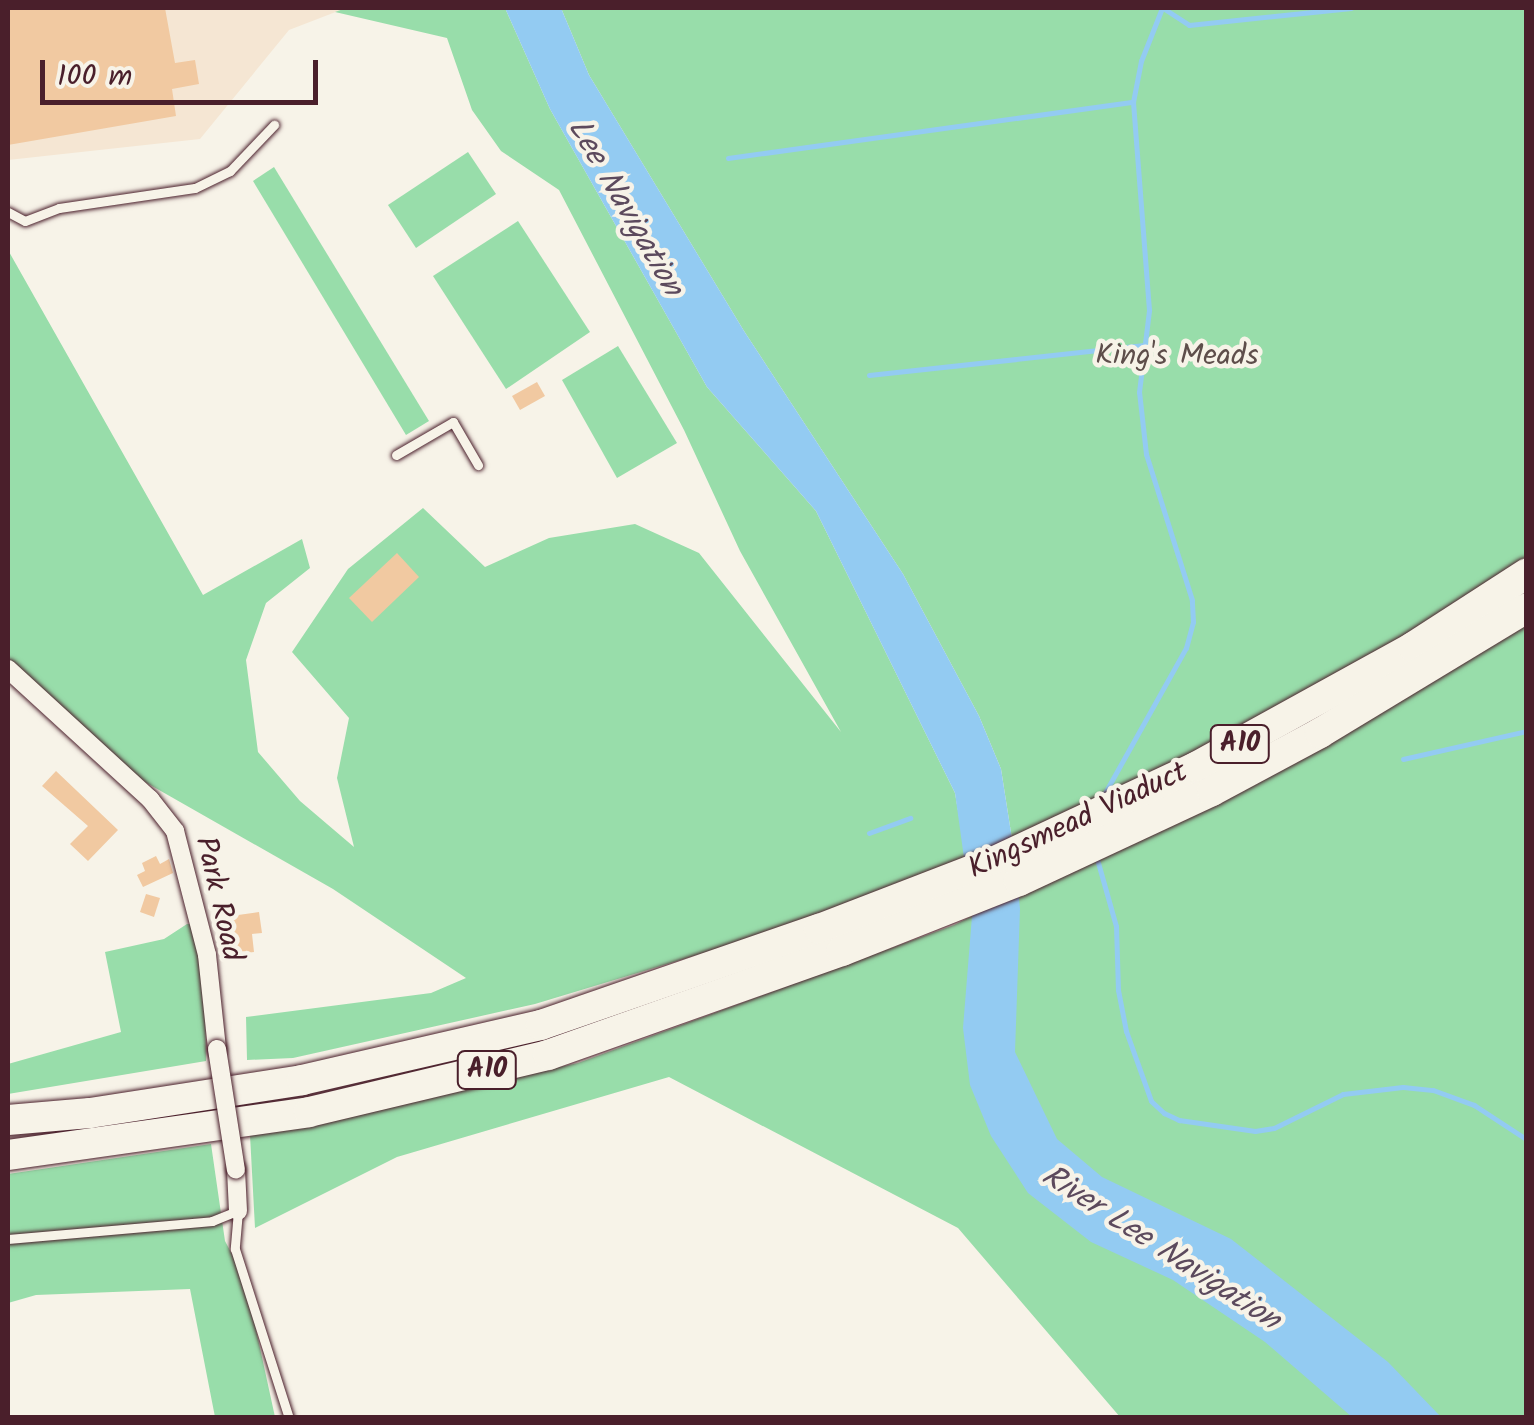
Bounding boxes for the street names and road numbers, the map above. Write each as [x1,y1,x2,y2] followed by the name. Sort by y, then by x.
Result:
[1208,721,1272,767] road number: A10
[963,754,1193,888] street label: Kingsmead Viaduct
[186,833,250,965] street label: Park Road
[454,1047,520,1093] road number: A10

